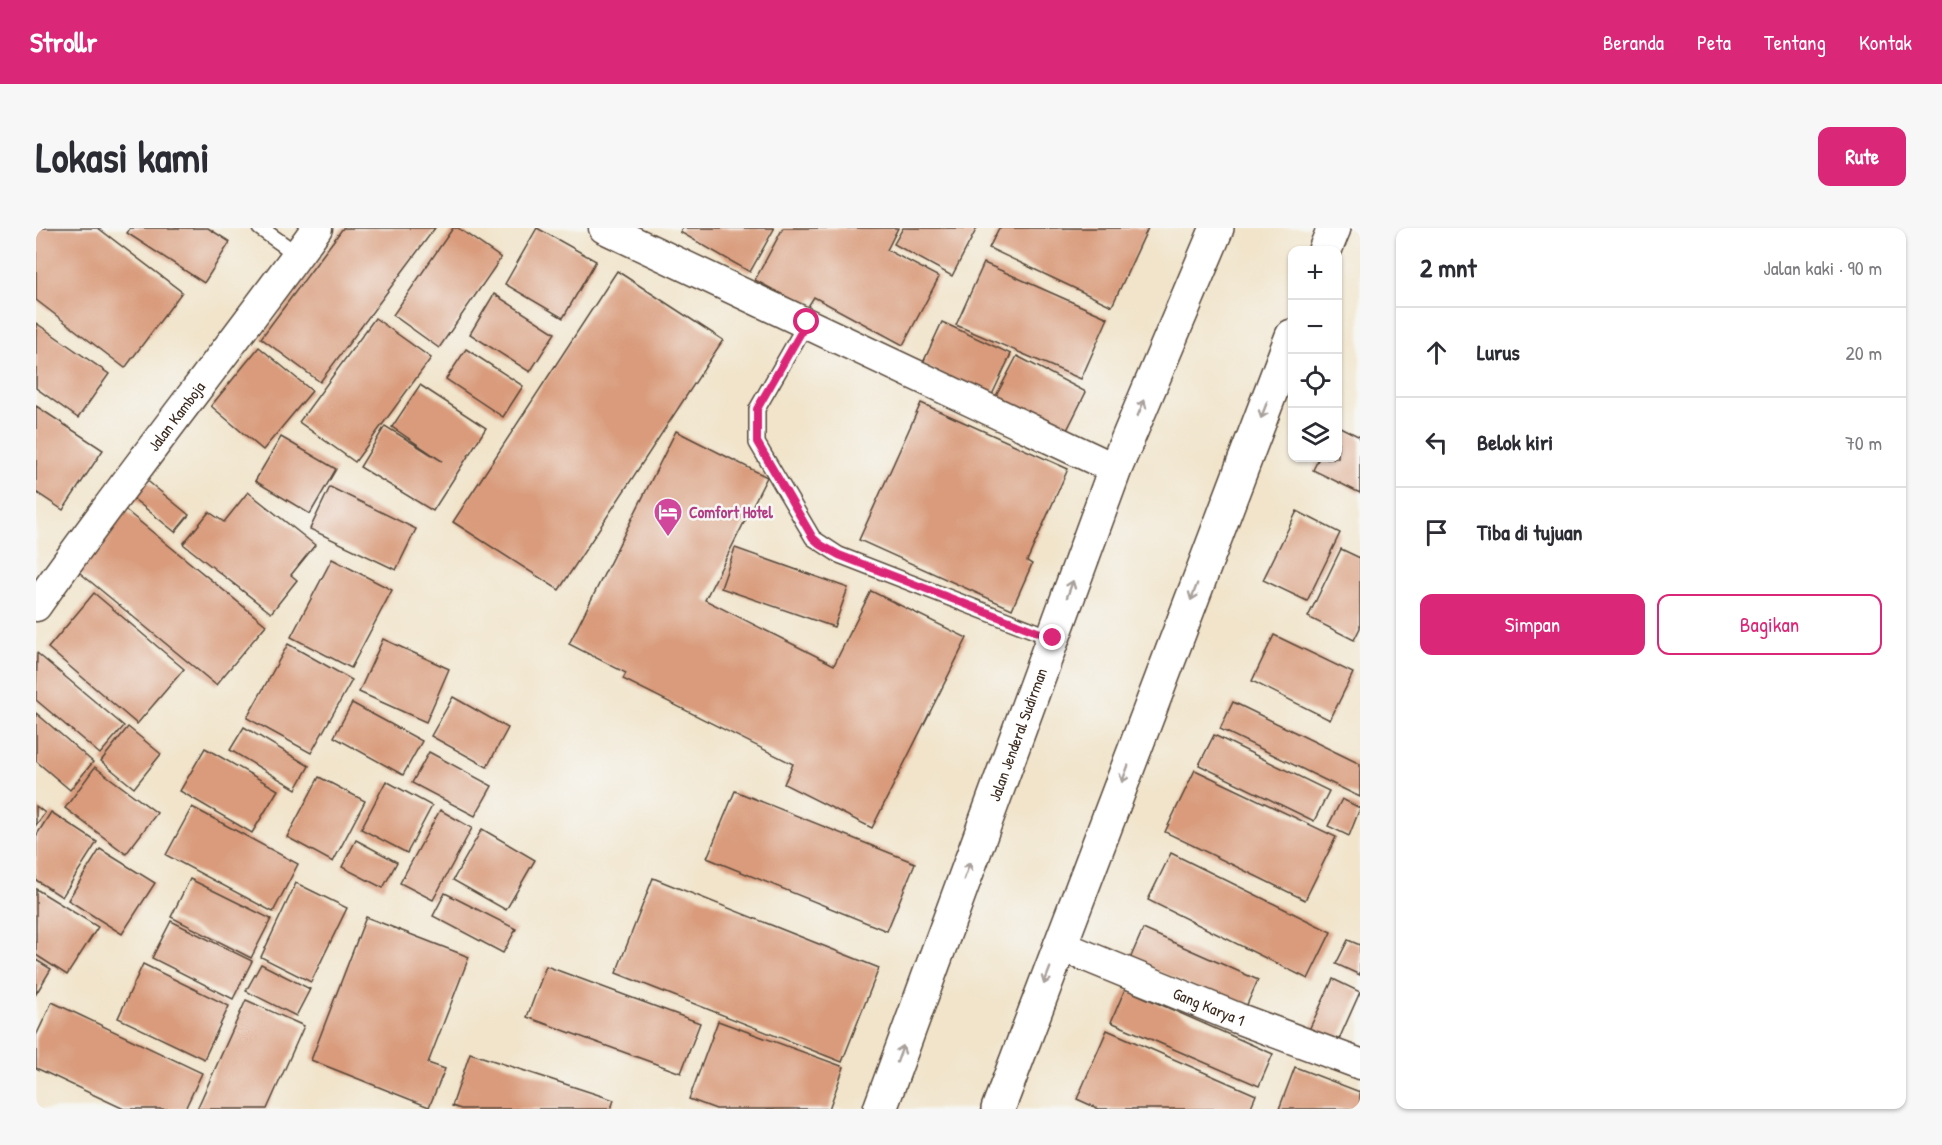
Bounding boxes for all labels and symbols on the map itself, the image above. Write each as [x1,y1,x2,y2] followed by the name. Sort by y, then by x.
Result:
[793,308,819,334] route start
[143,377,210,456] street label: Jalan Kamboja
[1136,399,1147,417] one-way arrow
[1258,400,1269,419] one-way arrow
[652,496,684,538] hotel icon: Comfort Hotel
[689,501,773,523] place label: Comfort Hotel
[1066,581,1077,599] one-way arrow
[1188,582,1199,601] one-way arrow
[1039,624,1065,650] route end
[983,665,1052,804] street label: Jalan Jenderal Sudirman
[1118,764,1129,783] one-way arrow
[962,862,973,881] one-way arrow
[1041,966,1052,985] one-way arrow
[1170,982,1248,1031] street label: Gang Karya 1
[895,1045,906,1064] one-way arrow

